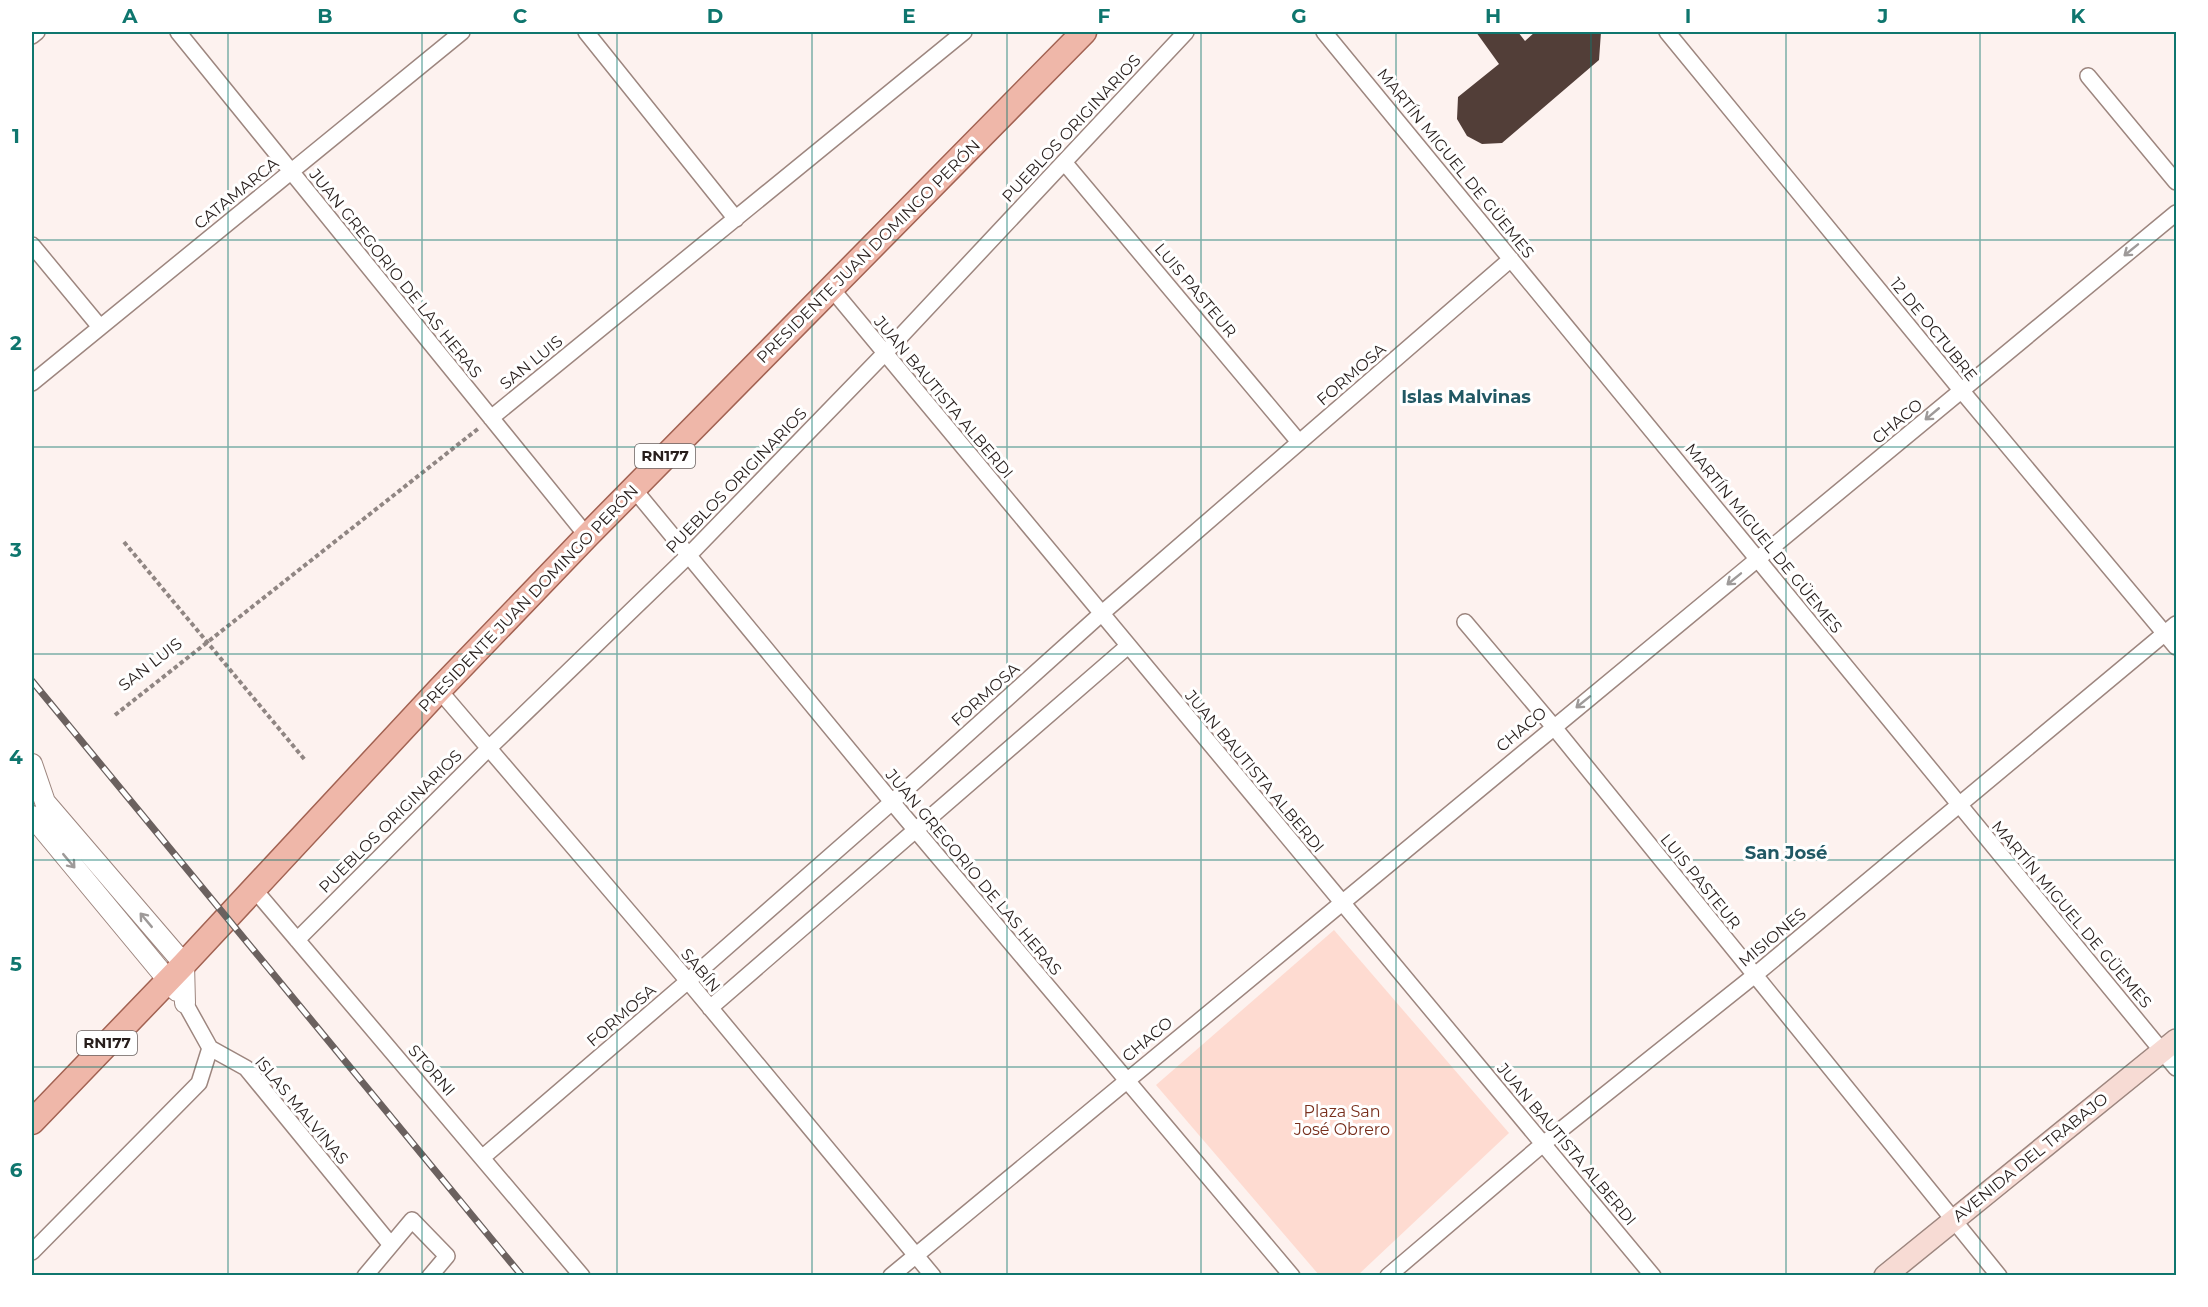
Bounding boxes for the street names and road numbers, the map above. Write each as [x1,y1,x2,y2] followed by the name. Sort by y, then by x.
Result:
[998,51,1145,206] street label: PUEBLOS ORIGINARIOS
[1373,64,1539,262] street label: MARTÍN MIGUEL DE GÜEMES
[753,136,984,367] street label: PRESIDENTE JUAN DOMINGO PERÓN
[190,153,283,233] street label: CATAMARCA
[305,164,486,382] street label: JUAN GREGORIO DE LAS HERAS
[1151,239,1240,341] street label: LUIS PASTEUR
[1886,274,1981,385] street label: 12 DE OCTUBRE
[869,312,1017,482] street label: JUAN BAUTISTA ALBERDI
[496,331,567,393] street label: SAN LUIS
[1313,339,1390,409] street label: FORMOSA
[1868,395,1926,448] street label: CHACO
[662,404,811,557] street label: PUEBLOS ORIGINARIOS
[1681,439,1847,637] street label: MARTÍN MIGUEL DE GÜEMES
[635,444,695,468] road number: RN177
[414,481,642,716] street label: PRESIDENTE JUAN DOMINGO PERÓN
[115,634,186,695] street label: SAN LUIS
[947,659,1024,730] street label: FORMOSA
[1180,686,1328,856] street label: JUAN BAUTISTA ALBERDI
[1492,703,1550,756] street label: CHACO
[315,746,466,897] street label: PUEBLOS ORIGINARIOS
[881,765,1066,979] street label: JUAN GREGORIO DE LAS HERAS
[1988,816,2156,1012] street label: MARTÍN MIGUEL DE GÜEMES
[1656,830,1745,933] street label: LUIS PASTEUR
[1735,904,1810,971] street label: MISIONES
[677,945,724,996] street label: SABÍN
[583,980,660,1050] street label: FORMOSA
[1118,1013,1176,1066] street label: CHACO
[77,1031,137,1055] road number: RN177
[404,1041,459,1100] street label: STORNI
[251,1053,352,1168] street label: ISLAS MALVINAS
[1492,1059,1640,1229] street label: JUAN BAUTISTA ALBERDI
[1949,1089,2112,1226] street label: AVENIDA DEL TRABAJO

